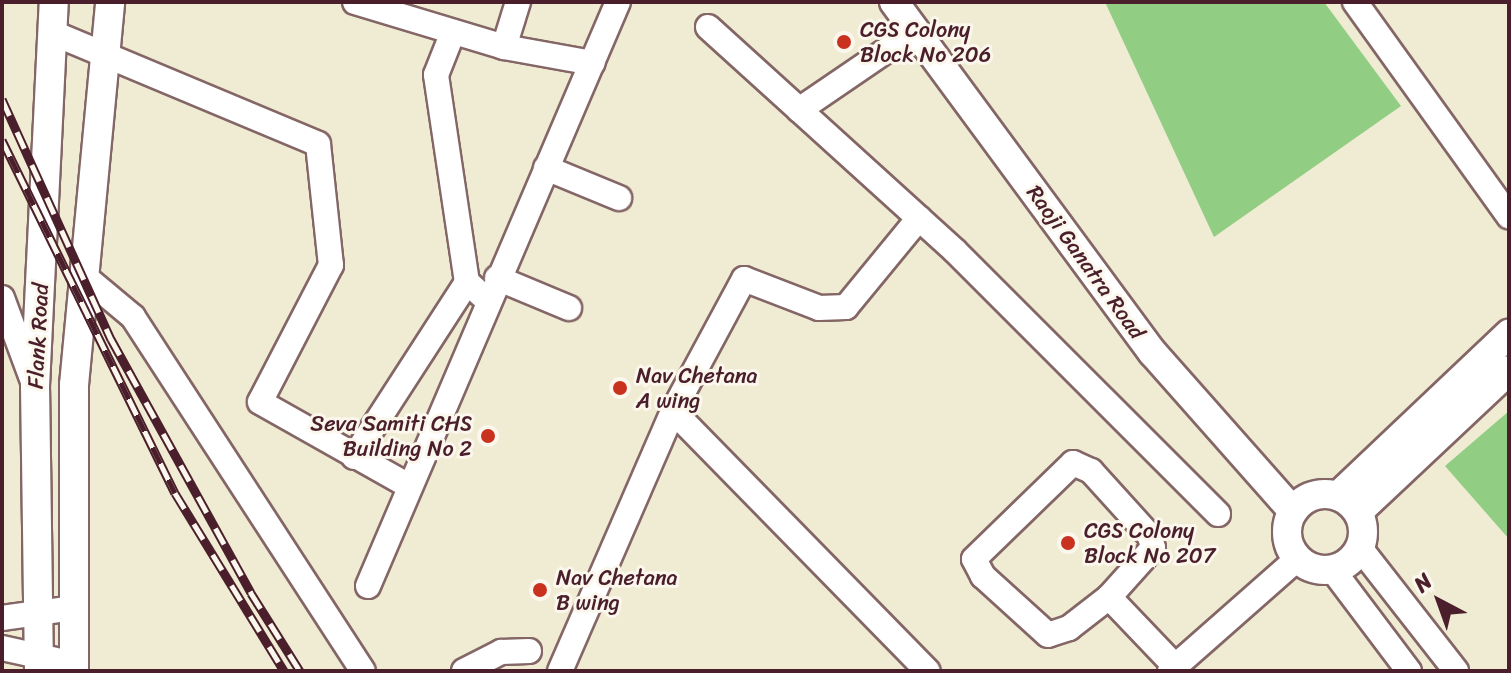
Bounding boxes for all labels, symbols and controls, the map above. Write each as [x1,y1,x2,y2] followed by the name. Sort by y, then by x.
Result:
[860,16,991,68] place label: CGS Colony Block No 206
[835,33,853,51] marker: CGS Colony Block No 206
[1021,180,1151,344] street label: Raoji Ganatra Road
[22,283,54,389] street label: Flank Road
[636,362,758,414] place label: Nav Chetana A wing
[611,379,629,397] marker: Nav Chetana A wing
[310,410,472,462] place label: Seva Samiti CHS Building No 2
[479,427,497,445] marker: Seva Samiti CHS Building No 2
[1084,517,1215,568] place label: CGS Colony Block No 207
[1059,534,1077,552] marker: CGS Colony Block No 207
[1399,561,1479,641] north arrow
[1404,563,1441,602] text: N
[556,564,678,616] place label: Nav Chetana B wing
[531,581,549,599] marker: Nav Chetana B wing

